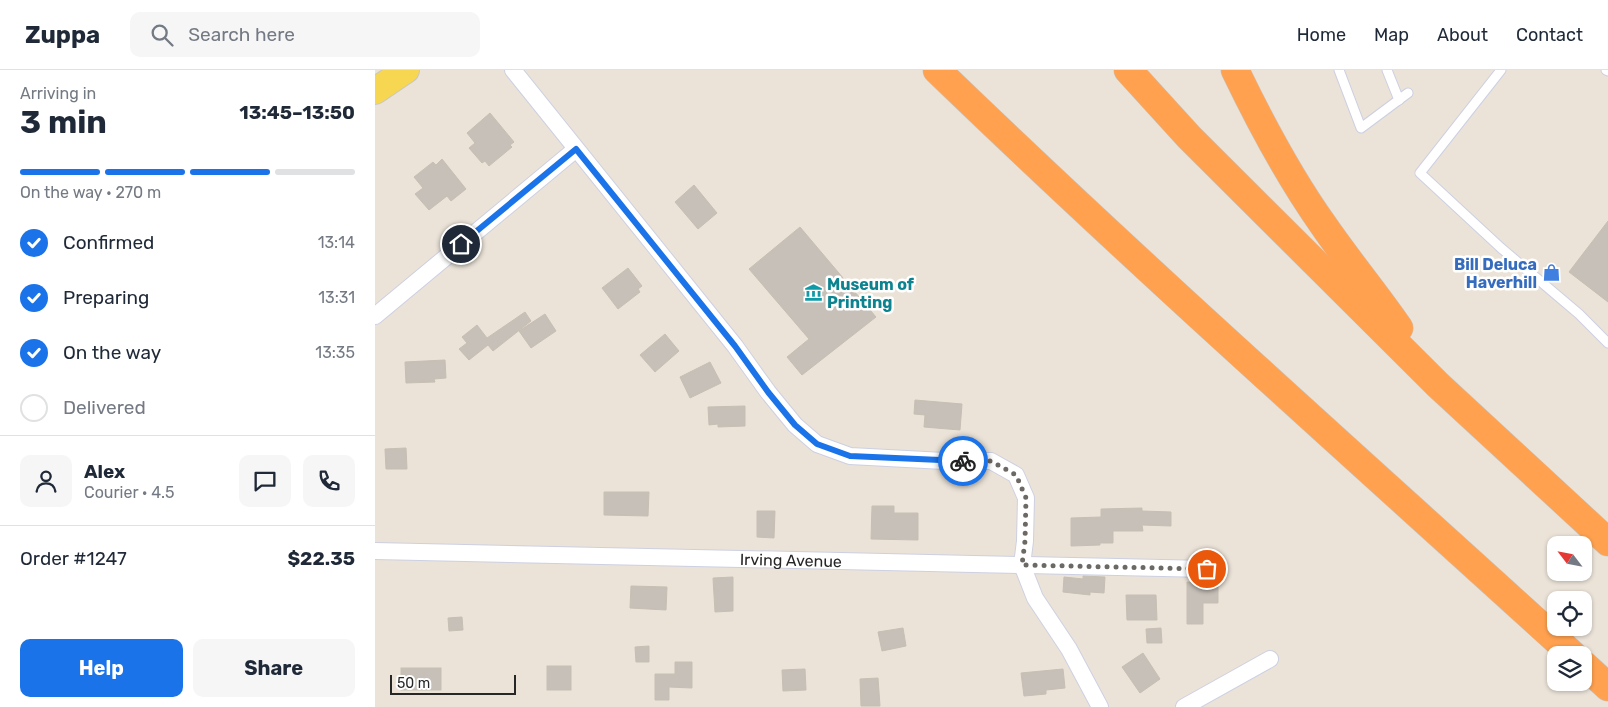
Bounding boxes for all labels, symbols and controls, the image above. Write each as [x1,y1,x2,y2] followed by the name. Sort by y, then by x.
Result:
[130,12,480,57] search box
[25,21,100,49] text: Zuppa
[148,21,176,49] icon: search
[188,23,295,46] text: Search here
[1297,24,1346,46] text: Home
[1374,24,1409,46] text: Map
[1437,24,1488,46] text: About
[1516,24,1583,46] text: Contact
[20,84,96,103] text: Arriving in
[239,101,355,124] text: 13:45–13:50
[20,103,107,141] text: 3 min
[20,183,161,202] text: On the way · 270 m
[440,223,482,265] pin
[20,229,48,257] icon: check
[447,230,475,258] icon: home
[63,231,154,254] text: Confirmed
[318,233,355,252] text: 13:14
[1454,255,1537,292] place label: Bill Deluca Haverhill
[1541,263,1561,283] shop icon: Bill Deluca Haverhill
[827,275,915,312] place label: Museum of Printing
[803,283,823,303] museum icon: Museum of Printing
[20,284,48,312] icon: check
[63,286,149,309] text: Preparing
[318,288,355,307] text: 13:31
[20,339,48,367] icon: check
[63,341,161,364] text: On the way
[315,343,355,362] text: 13:35
[63,396,146,419] text: Delivered
[938,436,988,486] courier
[949,447,977,475] icon: bike
[20,455,72,507] button: person
[239,455,291,507] button: chat
[303,455,355,507] button: phone
[84,460,125,483] text: Alex
[84,483,174,502] text: Courier · 4.5
[1547,536,1593,581] north arrow
[1547,536,1592,691] map controls
[20,547,127,570] text: Order #1247
[287,547,355,570] text: $22.35
[1186,548,1228,590] pin
[740,549,842,571] street label: Irving Avenue
[1193,555,1221,583] icon: bag
[1547,591,1592,636] button: locate
[20,639,183,697] button: Help
[193,639,355,697] button: Share
[1547,646,1592,691] button: layers
[390,672,516,695] scale bar
[397,675,430,692] text: 50 m

